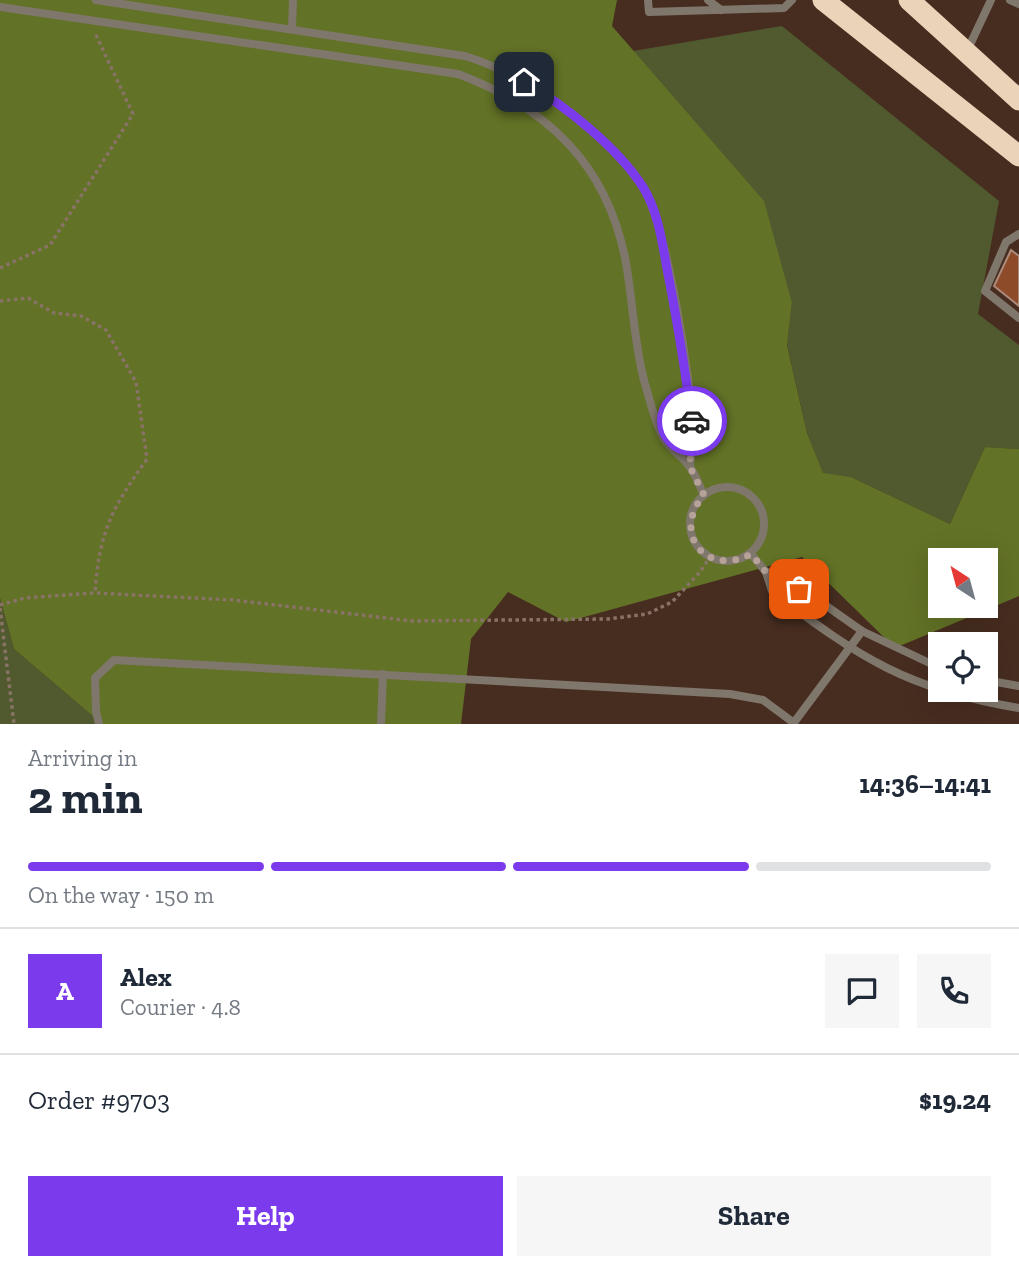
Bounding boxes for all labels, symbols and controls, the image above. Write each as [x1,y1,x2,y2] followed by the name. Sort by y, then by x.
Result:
[494,52,554,112] pin
[505,63,543,101] icon: home
[657,386,727,456] courier
[673,402,711,440] icon: car
[928,548,998,618] north arrow
[928,548,998,702] map controls
[769,559,829,619] pin
[780,570,818,608] icon: bag
[928,632,998,702] button: locate
[28,744,137,772] text: Arriving in
[859,768,991,800] text: 14:36–14:41
[28,770,143,825] text: 2 min
[28,881,214,909] text: On the way · 150 m
[825,954,899,1028] button: chat
[917,954,991,1028] button: phone
[120,961,172,993] text: Alex
[56,975,74,1007] text: A
[120,993,241,1021] text: Courier · 4.8
[28,1084,170,1116] text: Order #9703
[919,1084,991,1116] text: $19.24
[28,1176,503,1256] button: Help
[517,1176,991,1256] button: Share

